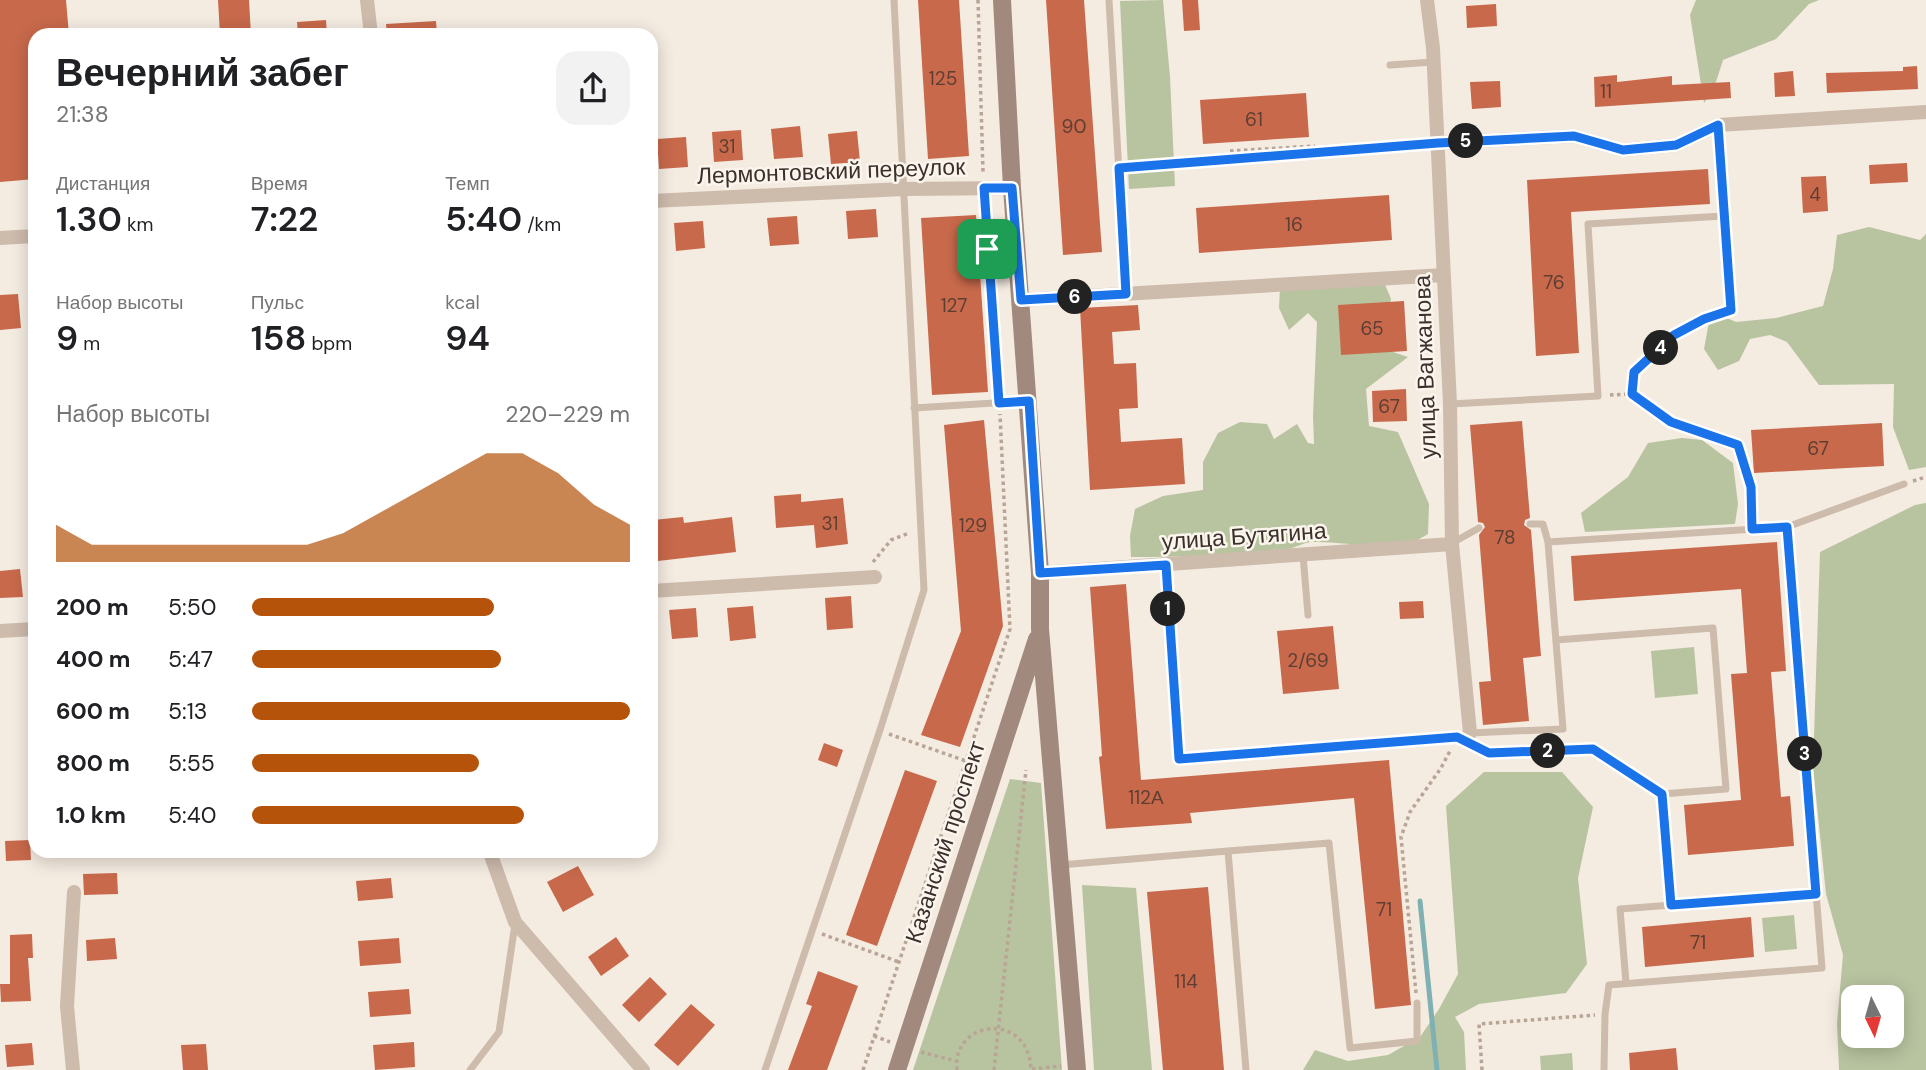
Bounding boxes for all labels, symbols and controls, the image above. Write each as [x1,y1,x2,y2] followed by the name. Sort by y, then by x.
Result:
[56,48,349,98] text: Вечерний забег
[556,51,630,125] button: share
[929,66,957,91] house number: 125
[1600,79,1612,104] house number: 11
[56,99,109,129] text: 21:38
[1245,107,1263,132] house number: 61
[1062,114,1086,139] house number: 90
[1448,124,1484,158] pin: 5
[1460,128,1471,153] text: 5
[719,134,735,159] house number: 31
[696,151,967,191] street label: Лермонтовский переулок
[56,171,150,196] text: Дистанция
[251,171,308,196] text: Время
[445,171,490,196] text: Темп
[1809,182,1821,207] house number: 4
[56,196,122,242] text: 1.30
[251,196,318,242] text: 7:22
[445,196,522,242] text: 5:40
[122,212,153,237] text: km
[522,212,561,237] text: /km
[1285,212,1303,237] house number: 16
[957,219,1017,279] pin
[968,230,1006,268] icon: arrive
[1543,270,1565,295] house number: 76
[1407,274,1443,460] street label: улица Вагжанова
[1058,280,1092,314] pin: 6
[1068,284,1081,309] text: 6
[56,290,183,315] text: Набор высоты
[251,290,304,315] text: Пульс
[445,290,480,315] text: kcal
[941,293,967,318] house number: 127
[56,315,78,361] text: 9
[251,315,306,361] text: 158
[445,315,490,361] text: 94
[1360,316,1384,341] house number: 65
[1644,330,1678,366] pin: 4
[78,331,100,356] text: m
[306,331,352,356] text: bpm
[1654,335,1667,360] text: 4
[1378,394,1400,419] house number: 67
[56,399,210,429] text: Набор высоты
[505,399,630,429] text: 220–229 m
[1807,436,1829,461] house number: 67
[822,511,838,536] house number: 31
[959,513,987,538] house number: 129
[1161,515,1328,557] street label: улица Бутягина
[1494,525,1516,550] house number: 78
[56,592,129,622] text: 200 m
[168,592,216,622] text: 5:50
[1150,592,1186,626] pin: 1
[1164,596,1171,621] text: 1
[56,644,130,674] text: 400 m
[168,644,213,674] text: 5:47
[1287,648,1329,673] house number: 2/69
[56,696,130,726] text: 600 m
[168,696,207,726] text: 5:13
[1530,734,1566,768] pin: 2
[1787,736,1822,772] pin: 3
[898,737,992,947] street label: Казанский проспект
[1542,738,1553,763] text: 2
[1799,741,1810,766] text: 3
[56,748,130,778] text: 800 m
[168,748,215,778] text: 5:55
[1128,785,1164,810] house number: 112А
[56,800,126,830] text: 1.0 km
[168,800,216,830] text: 5:40
[1376,897,1392,922] house number: 71
[1690,930,1706,955] house number: 71
[1174,969,1198,994] house number: 114
[1841,985,1904,1048] north arrow
[1841,985,1904,1048] map controls

